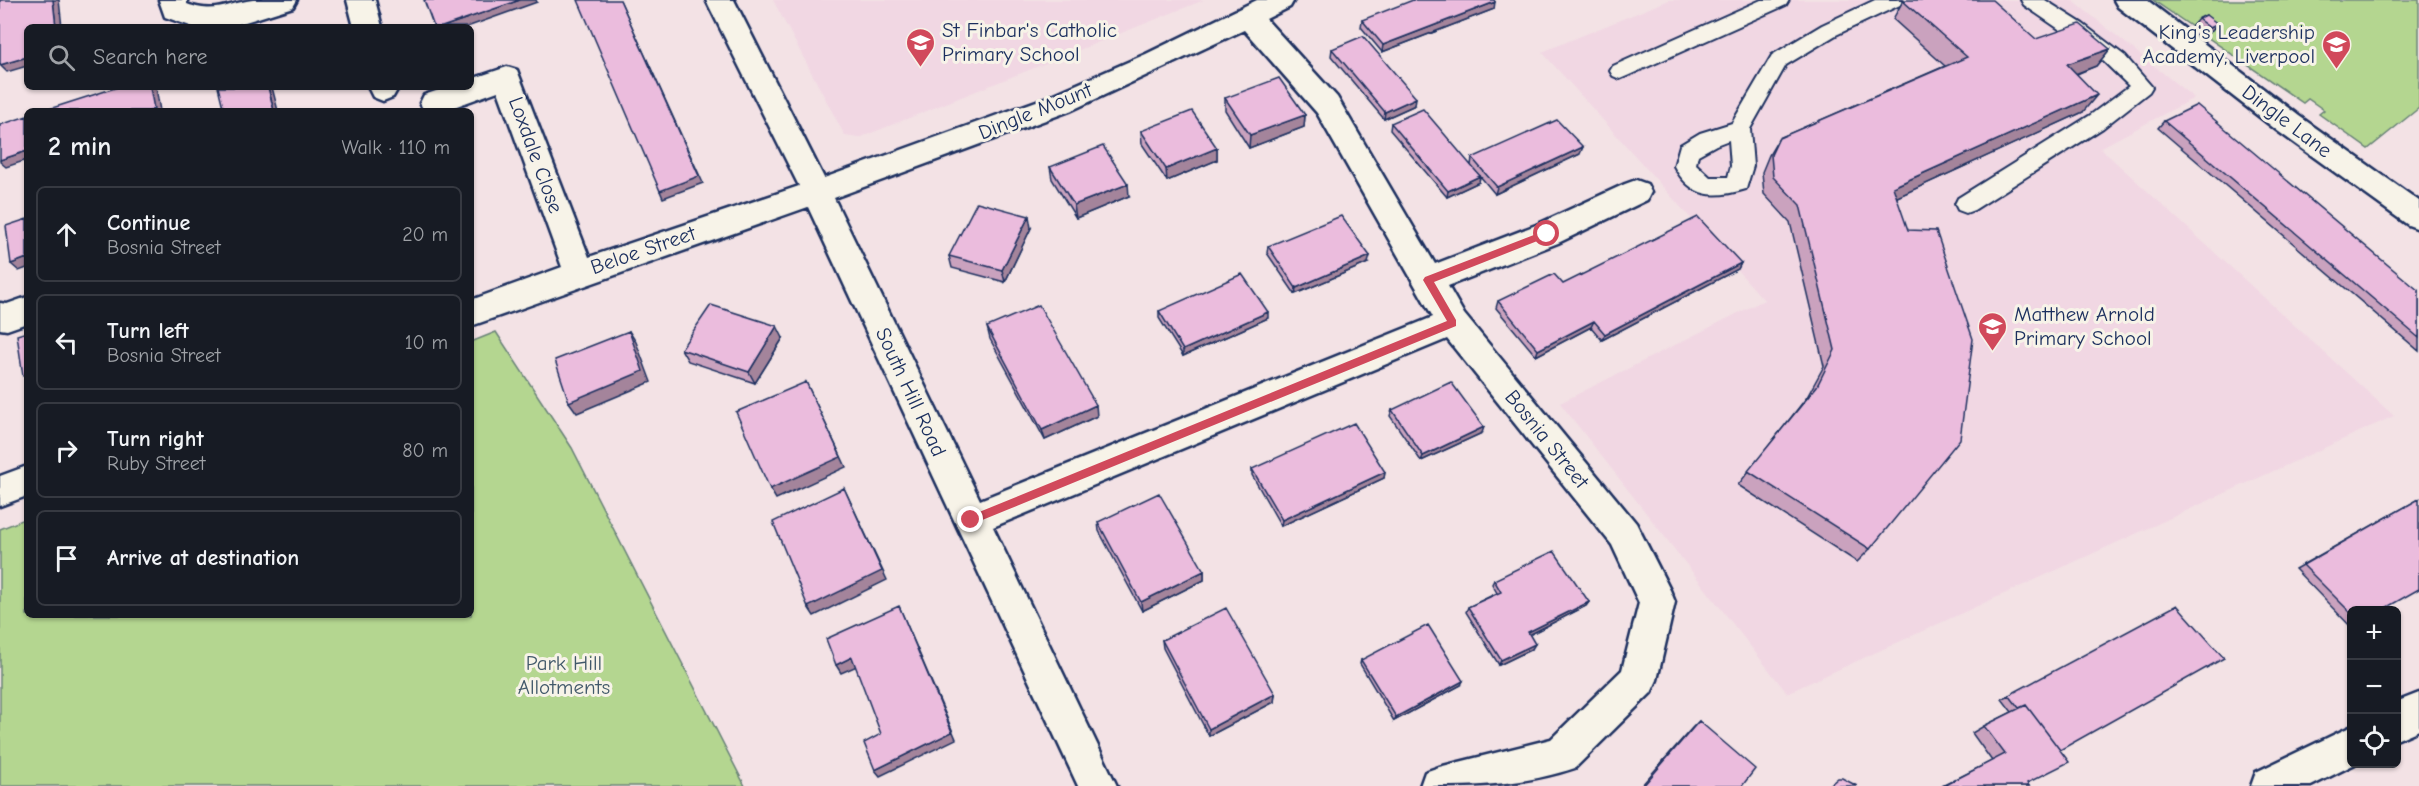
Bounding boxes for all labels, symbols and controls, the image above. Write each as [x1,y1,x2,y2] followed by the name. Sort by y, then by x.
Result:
[942,18,1117,66] place label: St Finbar's Catholic Primary School
[2143,20,2315,68] place label: King's Leadership Academy, Liverpool
[24,24,474,90] search box
[905,26,937,68] school or university icon: St Finbar's Catholic Primary School
[2320,28,2352,70] school or university icon: King's Leadership Academy, Liverpool
[45,41,78,74] icon: search
[93,44,208,70] text: Search here
[975,77,1096,145] street label: Dingle Mount
[2237,80,2337,162] street label: Dingle Lane
[504,94,568,216] street label: Loxdale Close
[48,132,111,162] text: 2 min
[342,136,450,159] text: Walk · 110 m
[107,210,190,236] text: Continue
[50,218,83,251] icon: ahead
[1533,220,1559,246] route start
[587,221,700,279] street label: Beloe Street
[402,223,448,246] text: 20 m
[107,236,221,259] text: Bosnia Street
[2014,302,2155,350] place label: Matthew Arnold Primary School
[1977,310,2009,352] school or university icon: Matthew Arnold Primary School
[107,318,189,344] text: Turn left
[871,324,951,460] street label: South Hill Road
[50,326,83,359] icon: left
[405,331,448,354] text: 10 m
[107,344,221,367] text: Bosnia Street
[1500,385,1595,494] street label: Bosnia Street
[107,426,204,452] text: Turn right
[50,434,83,467] icon: right
[402,439,448,462] text: 80 m
[107,452,205,475] text: Ruby Street
[957,506,983,532] route end
[50,542,83,575] icon: arrive
[107,545,299,571] text: Arrive at destination
[2347,606,2401,768] map controls
[2347,606,2401,660] button: +
[518,651,610,699] park label: Park Hill Allotments
[2347,660,2401,714] button: −
[2347,714,2401,768] button: locate

